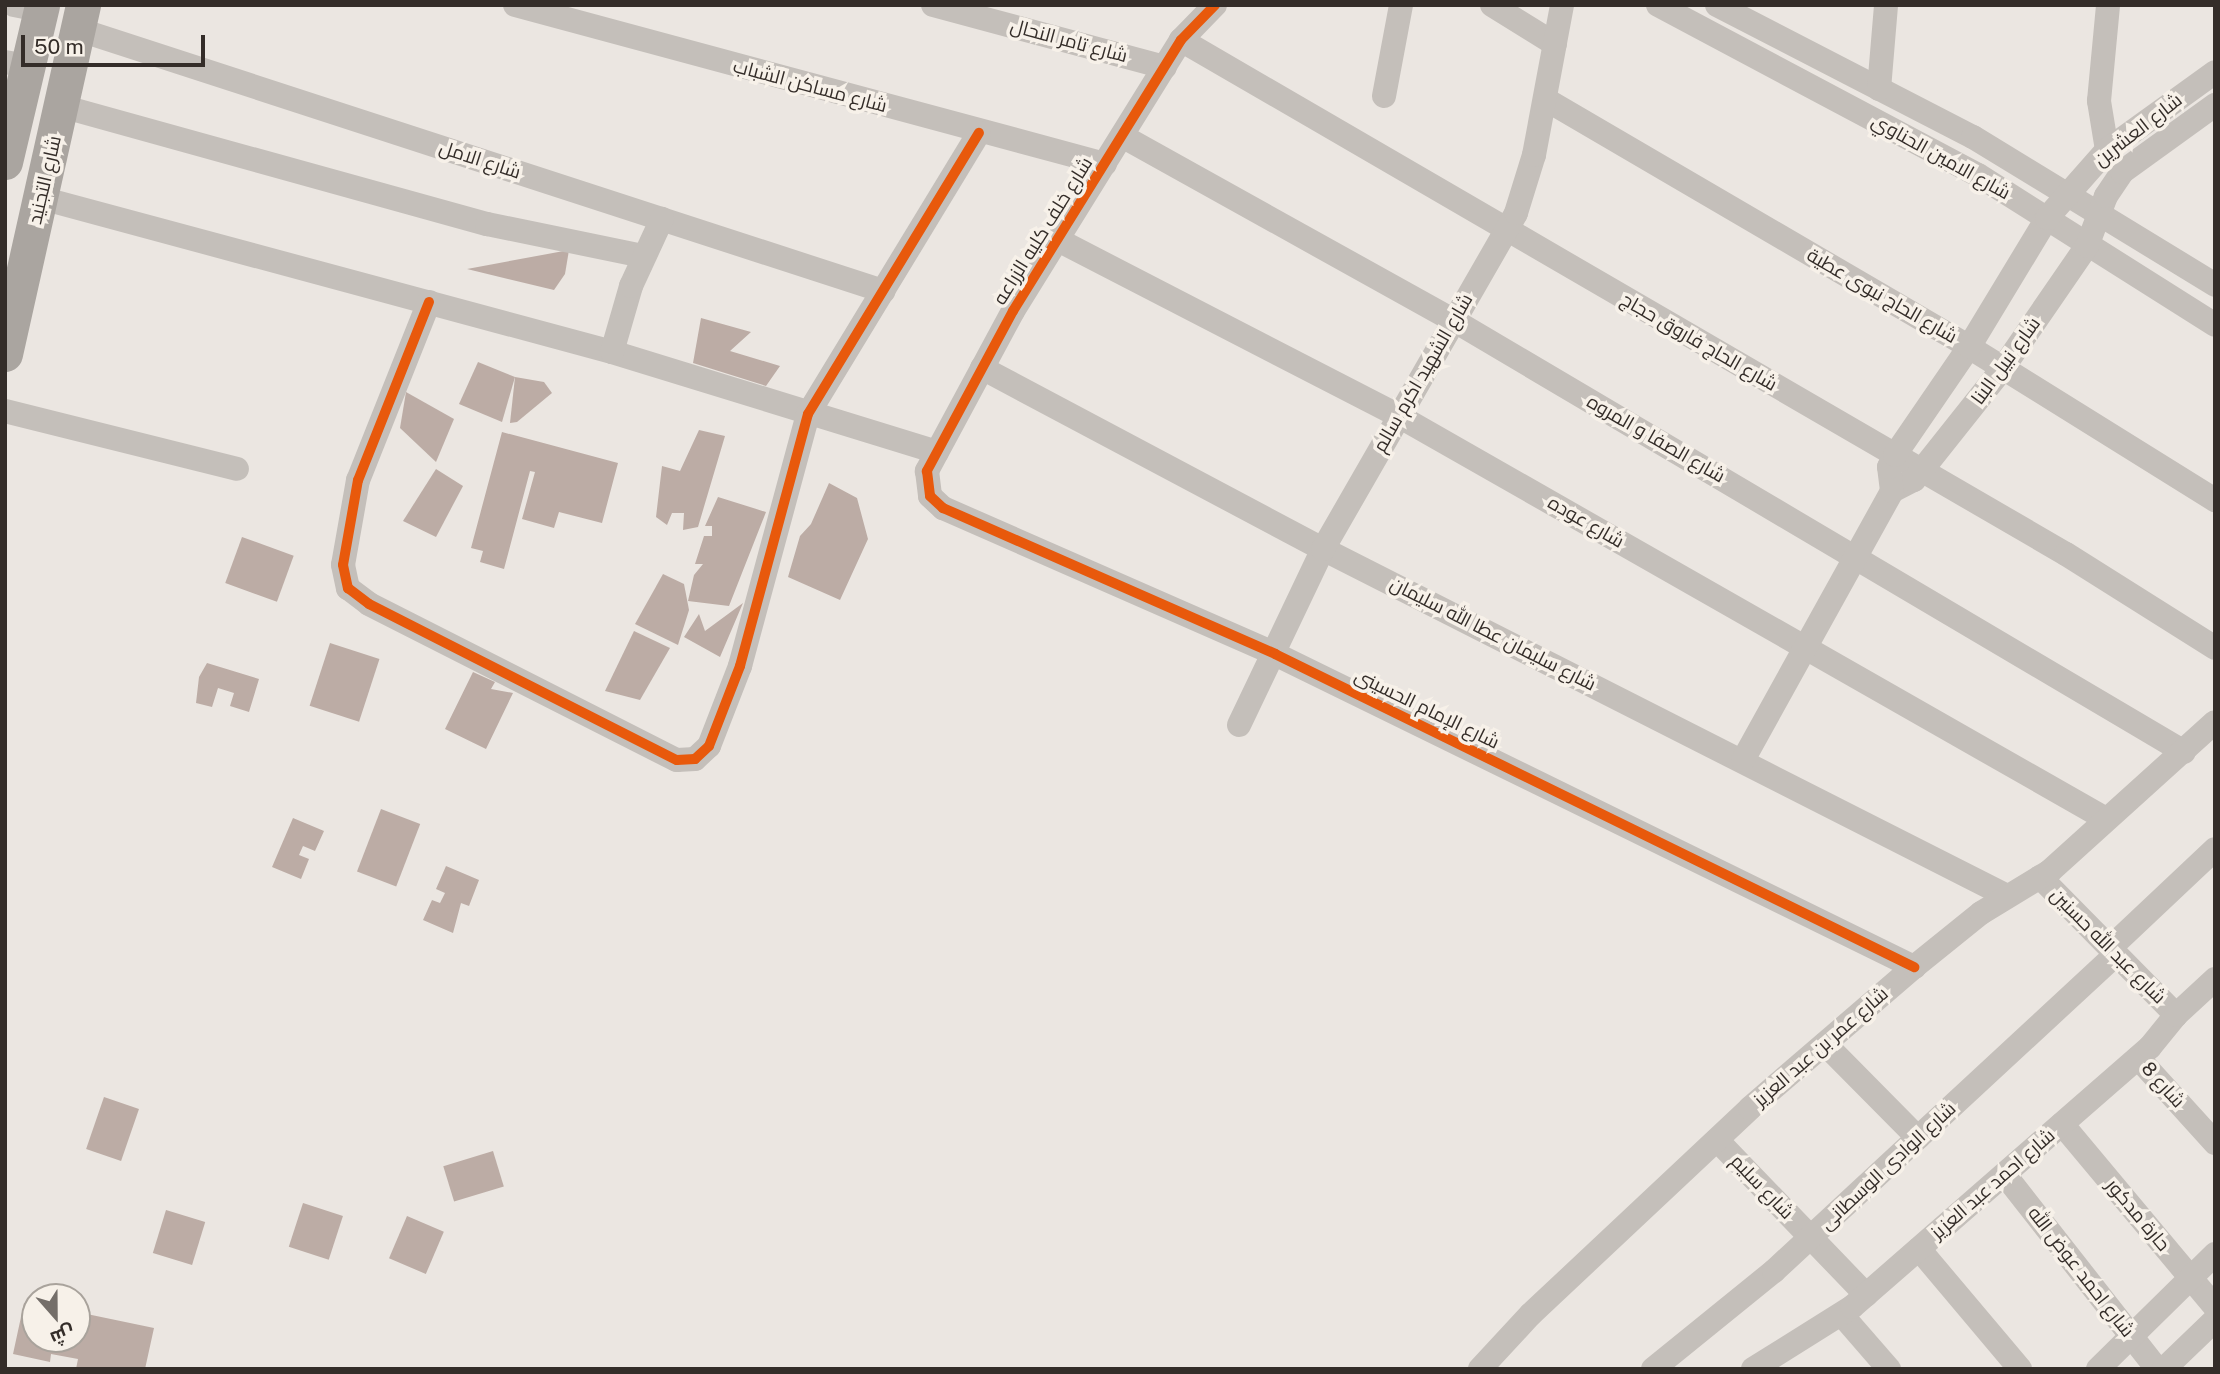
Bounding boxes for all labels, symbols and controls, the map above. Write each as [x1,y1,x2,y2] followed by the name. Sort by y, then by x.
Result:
[1008,14,1130,68] street label: شارع تامر النحال
[24,21,208,65] scale bar
[34,34,84,59] text: 50 m
[731,55,889,117] street label: شارع مساكن الشباب
[2089,89,2187,171] street label: شارع العشرين
[1868,110,2014,204] street label: شارع الامين الحناوي
[24,134,66,226] street label: شارع التجنيد
[436,136,524,184] street label: شارع الامل
[988,153,1098,309] street label: شارع خلف كليه الزراعه
[1803,244,1961,348] street label: شارع الحاج نبوى عطية
[1617,288,1781,396] street label: شارع الحاج فاروق حجاج
[1368,290,1478,456] street label: شارع الشهيد اكرم سالم
[1967,313,2045,409] street label: شارع نبيل البنا
[1583,390,1729,488] street label: شارع الصفا و المروه
[1544,491,1628,553] street label: شارع عوده
[1386,572,1600,696] street label: شارع سليمان عطا الله سليمان
[1351,664,1503,754] street label: شارع الإمام الحسينى
[2045,883,2171,1009] street label: شارع عبد الله حسنين
[1749,982,1893,1112] street label: شارع عمر بن عبد العزيز
[2137,1057,2189,1113] street label: شارع 8
[1815,1097,1961,1235] street label: شارع الوادى الوسطانى
[1926,1124,2060,1244] street label: شارع احمد عبد العزيز
[1726,1150,1798,1224] street label: شارع سليم
[2101,1174,2175,1256] street label: حارة مدكور
[2023,1202,2139,1342] street label: شارع احمد عوض الله
[21,1283,91,1353] north arrow
[47,1321,78,1350] text: ش

